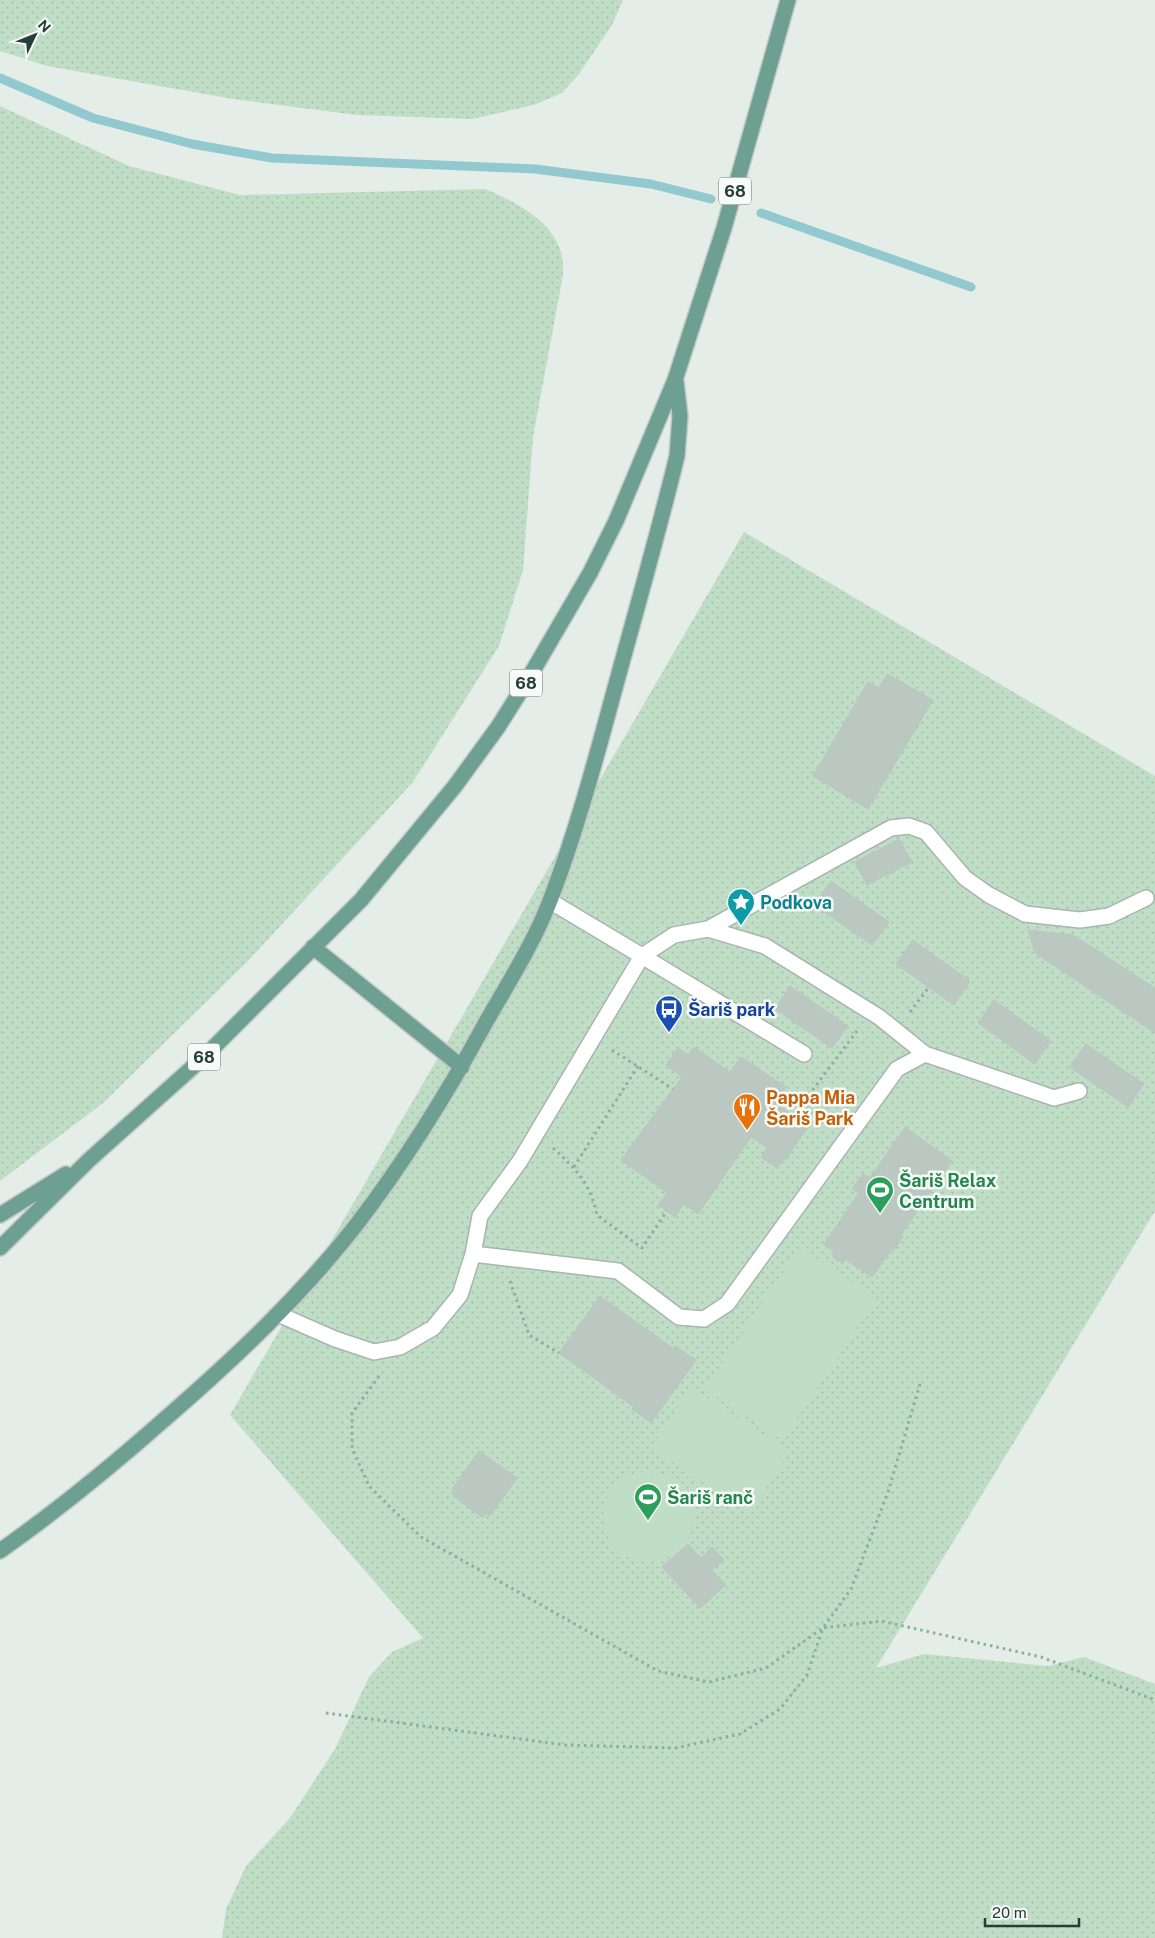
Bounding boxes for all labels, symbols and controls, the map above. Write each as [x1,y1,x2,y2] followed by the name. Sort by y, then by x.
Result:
[10,10,60,60] north arrow
[35,17,54,36] text: N
[719,178,751,205] road number: 68
[510,670,542,696] road number: 68
[726,887,756,926] place icon: Podkova
[760,892,832,913] place label: Podkova
[654,994,684,1033] bus stop icon: Šariš park
[688,998,776,1020] place label: Šariš park
[188,1044,220,1070] road number: 68
[766,1087,855,1129] place label: Pappa Mia Šariš Park
[732,1092,762,1131] restaurant icon: Pappa Mia Šariš Park
[899,1169,997,1212] place label: Šariš Relax Centrum
[865,1175,895,1214] sports icon: Šariš Relax Centrum
[633,1482,663,1521] sports icon: Šariš ranč
[667,1486,753,1508] place label: Šariš ranč
[985,1896,1079,1928] scale bar
[992,1904,1027,1921] text: 20 m

